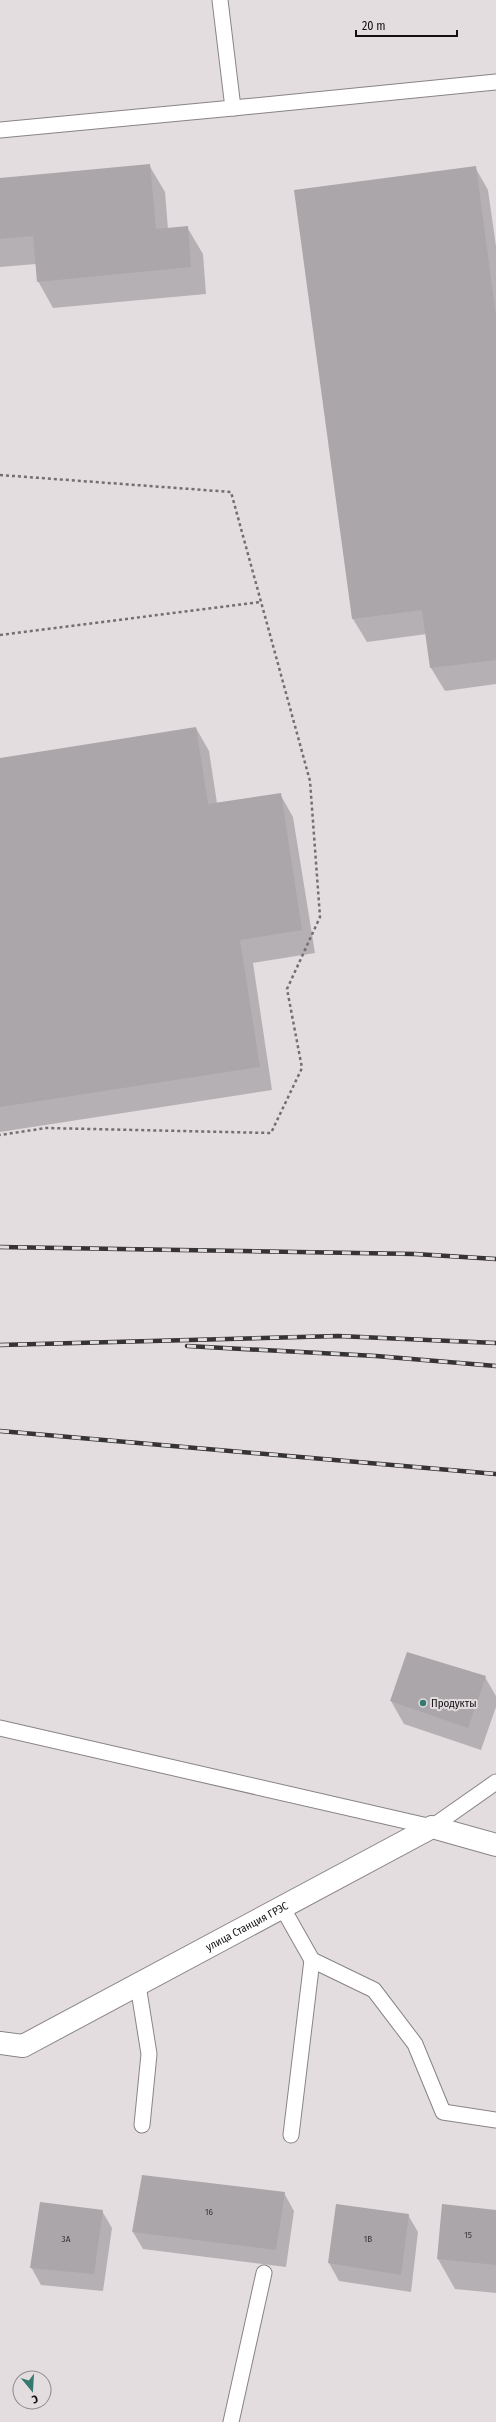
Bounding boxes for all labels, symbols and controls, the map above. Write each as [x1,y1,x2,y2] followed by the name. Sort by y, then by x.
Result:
[356,12,457,38] scale bar
[362,19,386,33] text: 20 m
[431,1697,477,1710] place label: Продукты
[418,1698,428,1708] marker: Продукты
[203,1899,291,1954] street label: улица Станция ГРЭС
[205,2207,214,2217] house number: 16
[464,2230,472,2240] house number: 15
[62,2234,71,2244] house number: 3А
[364,2234,372,2244] house number: 1В
[12,2370,52,2410] north arrow
[30,2392,40,2406] text: С

